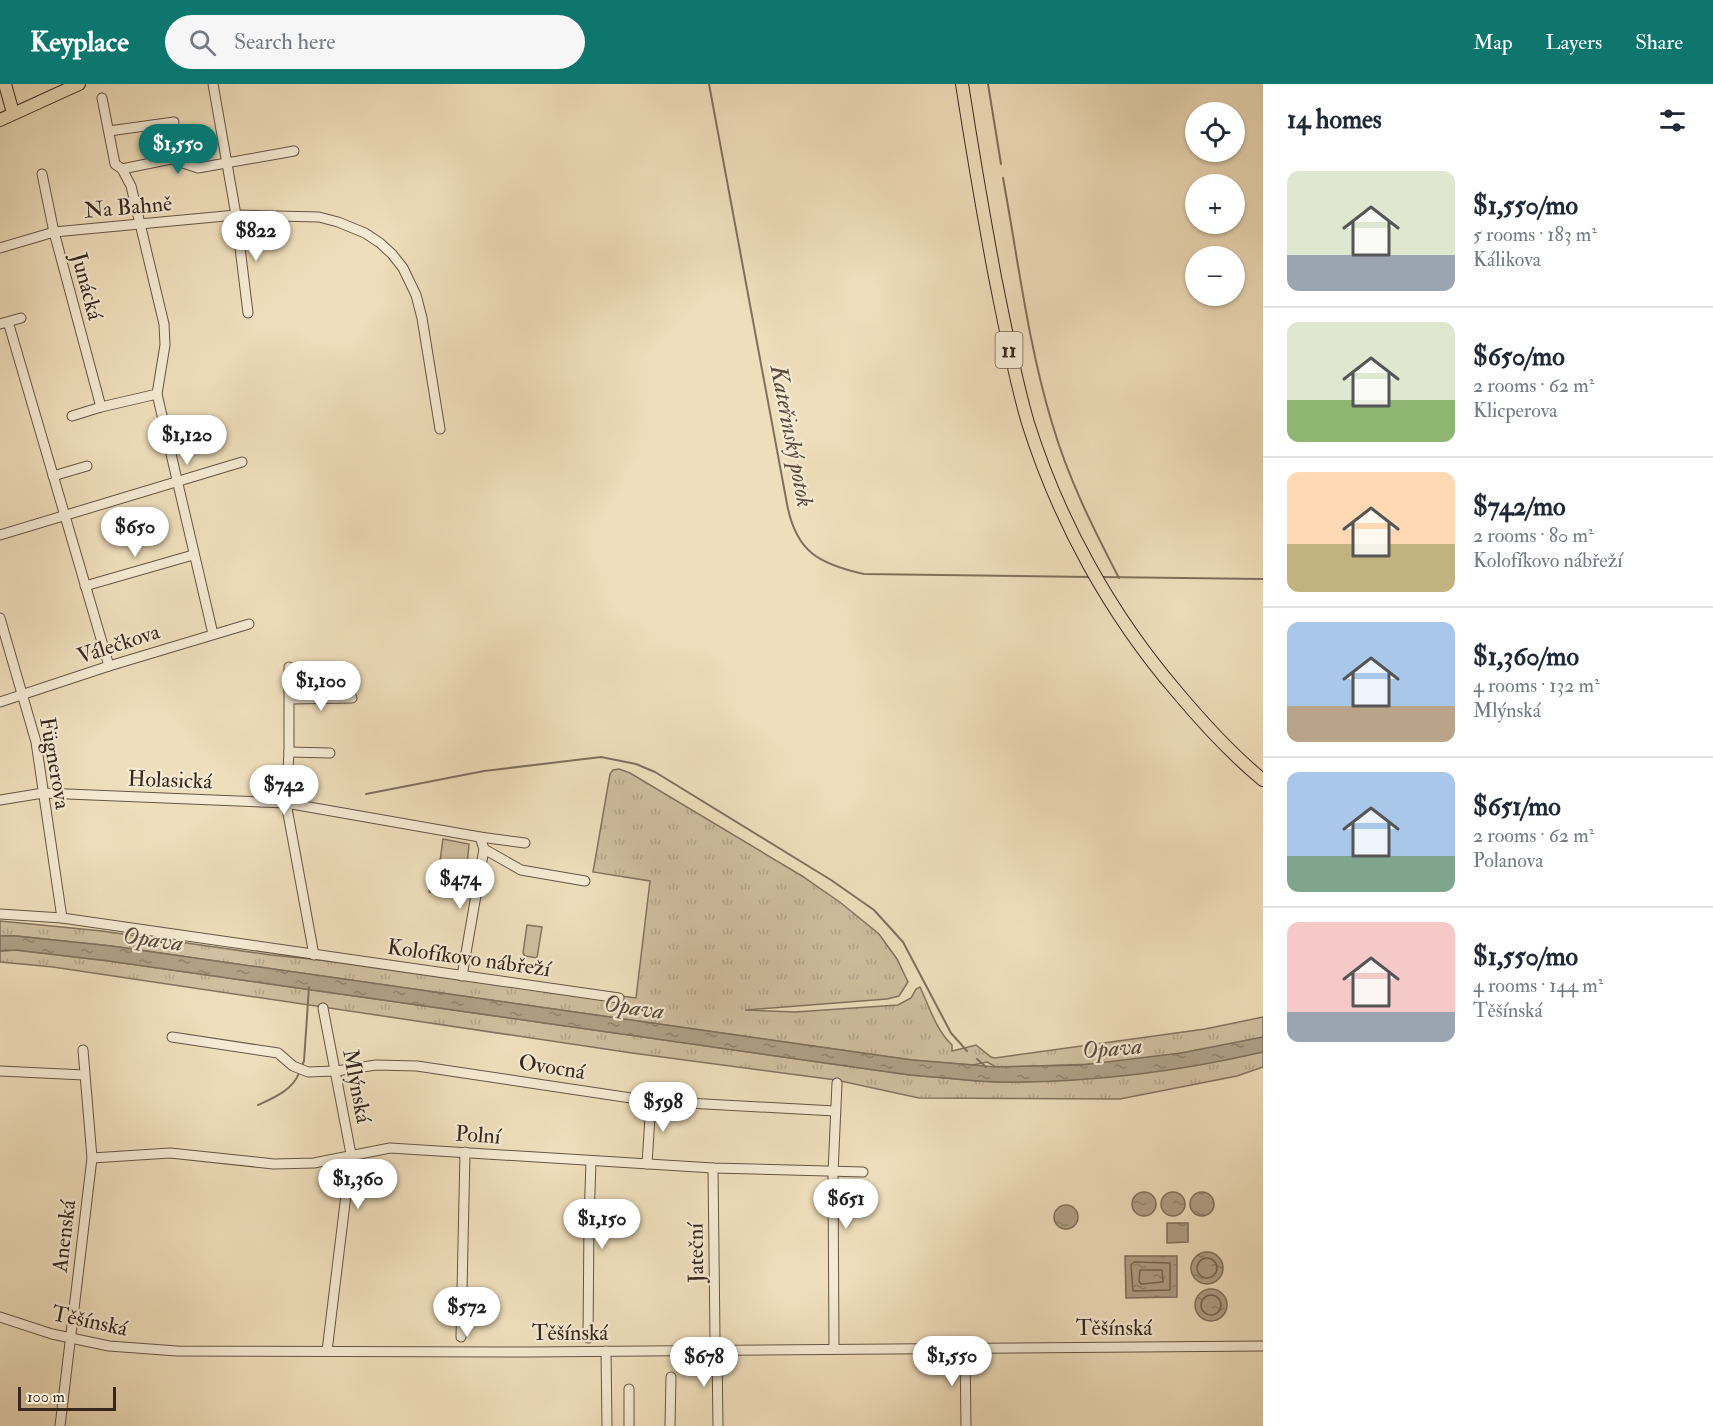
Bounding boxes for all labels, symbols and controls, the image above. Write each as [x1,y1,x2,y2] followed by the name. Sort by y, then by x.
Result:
[165,15,585,69] search box
[30,25,129,60] text: Keyplace
[186,26,219,59] icon: search
[234,28,336,56] text: Search here
[1473,29,1513,56] text: Map
[1546,29,1602,56] text: Layers
[1635,29,1683,56] text: Share
[1185,102,1245,306] map controls
[1185,102,1245,162] button: locate
[1287,104,1382,136] text: 14 homes
[1656,104,1689,137] icon: filters
[129,124,227,175] pin: $1,550
[153,131,203,156] text: $1,550
[1185,174,1245,234] button: +
[83,189,173,225] street label: Na Bahně
[1473,190,1578,222] text: $1,550/mo
[1335,195,1407,267] icon: home
[220,211,292,262] pin: $822
[236,218,277,243] text: $822
[1473,222,1597,247] text: 5 rooms · 183 m²
[1185,246,1245,306] button: −
[1473,247,1541,272] text: Kálikova
[64,249,110,324] street label: Junácká
[996,332,1022,368] road number: 11
[1473,341,1565,373] text: $650/mo
[1335,346,1407,418] icon: home
[762,361,820,510] water label: Kateřinský potok
[1473,373,1594,398] text: 2 rooms · 62 m²
[1473,398,1557,423] text: Klicperova
[138,415,236,466] pin: $1,120
[162,422,212,447] text: $1,120
[1473,491,1566,523] text: $742/mo
[1335,496,1407,568] icon: home
[99,507,171,558] pin: $650
[115,514,155,539] text: $650
[1473,523,1594,548] text: 2 rooms · 80 m²
[1473,548,1623,573] text: Kolofíkovo nábřeží
[73,617,164,670] street label: Válečkova
[1473,641,1579,673] text: $1,360/mo
[1335,646,1407,718] icon: home
[272,661,370,712] pin: $1,100
[296,668,346,693] text: $1,100
[1473,673,1600,698] text: 4 rooms · 132 m²
[1473,698,1541,723] text: Mlýnská
[33,715,77,812] street label: Fügnerova
[127,765,214,795] street label: Holasická
[248,765,320,816] pin: $742
[264,772,304,797] text: $742
[1473,791,1561,823] text: $651/mo
[1335,796,1407,868] icon: home
[1473,823,1594,848] text: 2 rooms · 62 m²
[1473,848,1544,873] text: Polanova
[424,859,496,910] pin: $474
[439,866,481,891] text: $474
[121,920,185,959] water label: Opava
[385,933,554,984] street label: Kolofíkovo nábřeží
[1473,941,1578,973] text: $1,550/mo
[1335,946,1407,1018] icon: home
[1473,973,1603,998] text: 4 rooms · 144 m²
[602,988,666,1027] water label: Opava
[1473,998,1543,1023] text: Těšínská
[1080,1030,1144,1067] water label: Opava
[336,1047,378,1126] street label: Mlýnská
[517,1048,588,1086] street label: Ovocná
[627,1082,699,1133] pin: $598
[643,1089,683,1114] text: $598
[454,1119,504,1151] street label: Polní
[309,1159,407,1210] pin: $1,360
[332,1166,384,1191] text: $1,360
[810,1179,882,1230] pin: $651
[827,1186,865,1211] text: $651
[46,1197,82,1275] street label: Anenská
[553,1199,651,1250] pin: $1,150
[577,1206,627,1231] text: $1,150
[681,1221,711,1284] street label: Jateční
[431,1287,503,1338] pin: $572
[447,1294,487,1319] text: $572
[49,1299,131,1343] street label: Těšínská
[1076,1314,1153,1342] street label: Těšínská
[532,1319,609,1347] street label: Těšínská
[903,1336,1001,1387] pin: $1,550
[668,1337,740,1388] pin: $678
[927,1343,977,1368] text: $1,550
[684,1344,724,1369] text: $678
[18,1384,116,1412] scale bar
[27,1387,65,1407] text: 100 m

